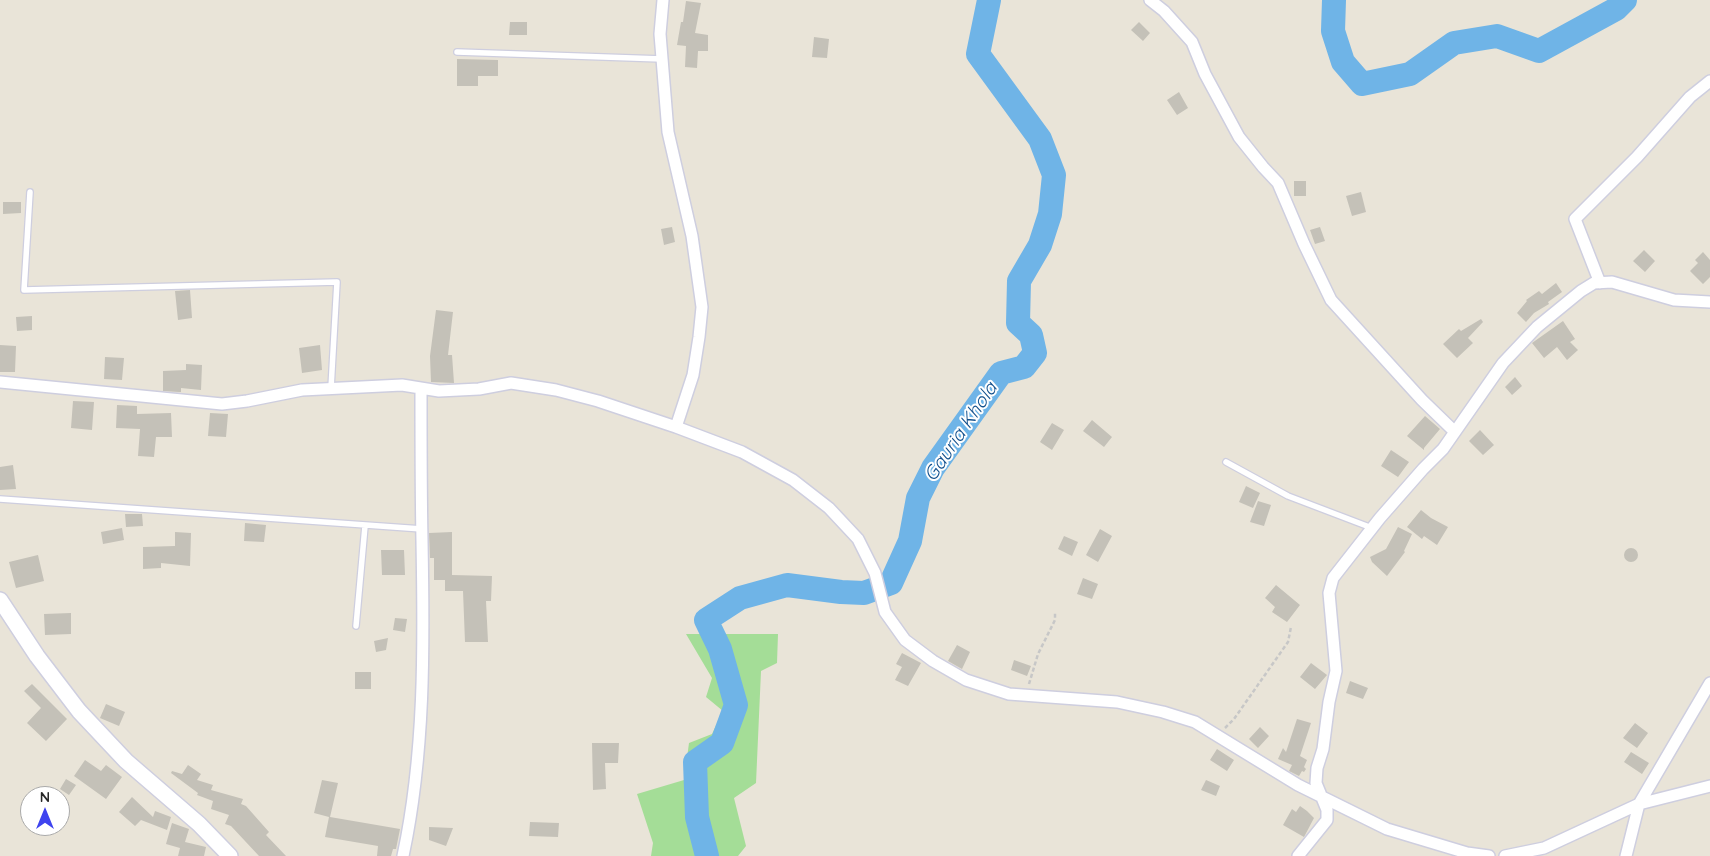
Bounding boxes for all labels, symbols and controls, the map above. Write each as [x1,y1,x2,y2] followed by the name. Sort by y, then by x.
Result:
[919,378,1003,486] water label: Gauria Khola
[20,786,70,836] north arrow
[40,788,50,806] text: N

